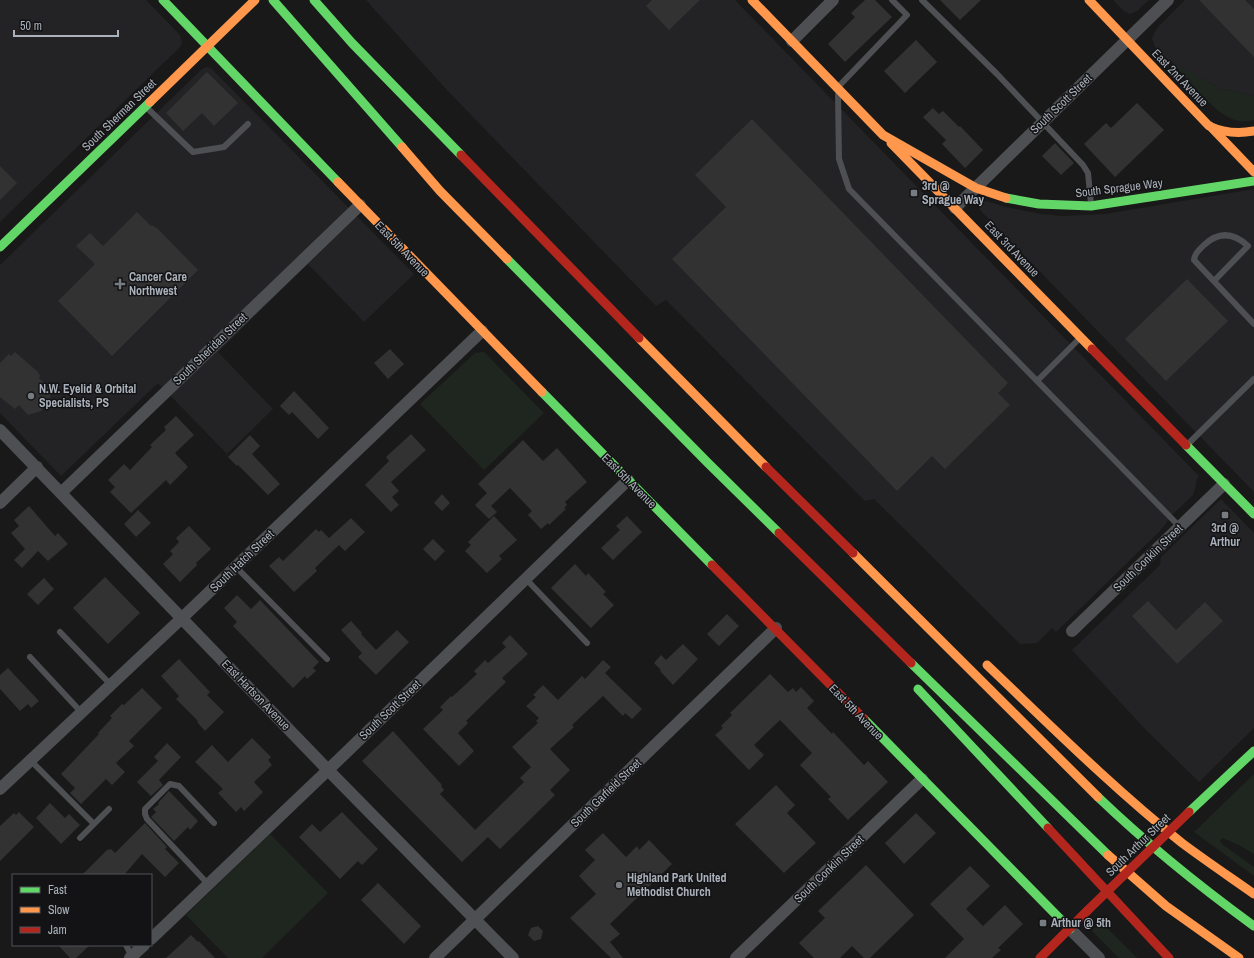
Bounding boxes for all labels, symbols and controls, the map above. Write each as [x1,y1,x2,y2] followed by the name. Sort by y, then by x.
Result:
[14,12,118,38] scale bar
[20,18,42,34] text: 50 m
[1148,46,1212,110] street label: East 2nd Avenue
[1027,70,1095,137] street label: South Scott Street
[78,75,160,155] street label: South Sherman Street
[1074,175,1164,201] street label: South Sprague Way
[922,178,985,208] place label: 3rd @ Sprague Way
[909,188,919,198] marker: 3rd @ Sprague Way
[371,218,433,280] street label: East 5th Avenue
[981,218,1043,280] street label: East 3rd Avenue
[129,269,188,299] place label: Cancer Care Northwest
[114,278,126,290] marker: Cancer Care Northwest
[169,309,251,389] street label: South Sheridan Street
[39,381,137,411] place label: N.W. Eyelid & Orbital Specialists, PS
[26,391,36,401] marker: N.W. Eyelid & Orbital Specialists, PS
[598,450,660,512] street label: East 5th Avenue
[1220,510,1230,520] marker: 3rd @ Arthur
[1210,520,1240,550] place label: 3rd @ Arthur
[1110,521,1186,595] street label: South Conklin Street
[207,526,278,596] street label: South Hatch Street
[218,656,294,734] street label: East Hartson Avenue
[356,676,424,743] street label: South Scott Street
[825,681,887,743] street label: East 5th Avenue
[567,755,645,831] street label: South Garfield Street
[1102,810,1174,880] street label: South Arthur Street
[791,832,867,906] street label: South Conklin Street
[627,870,727,900] place label: Highland Park United Methodist Church
[12,874,152,946] legend
[614,880,624,890] marker: Highland Park United Methodist Church
[48,882,67,898] text: Fast
[48,902,70,918] text: Slow
[1051,915,1111,931] place label: Arthur @ 5th
[1038,918,1048,928] marker: Arthur @ 5th
[48,922,67,938] text: Jam

